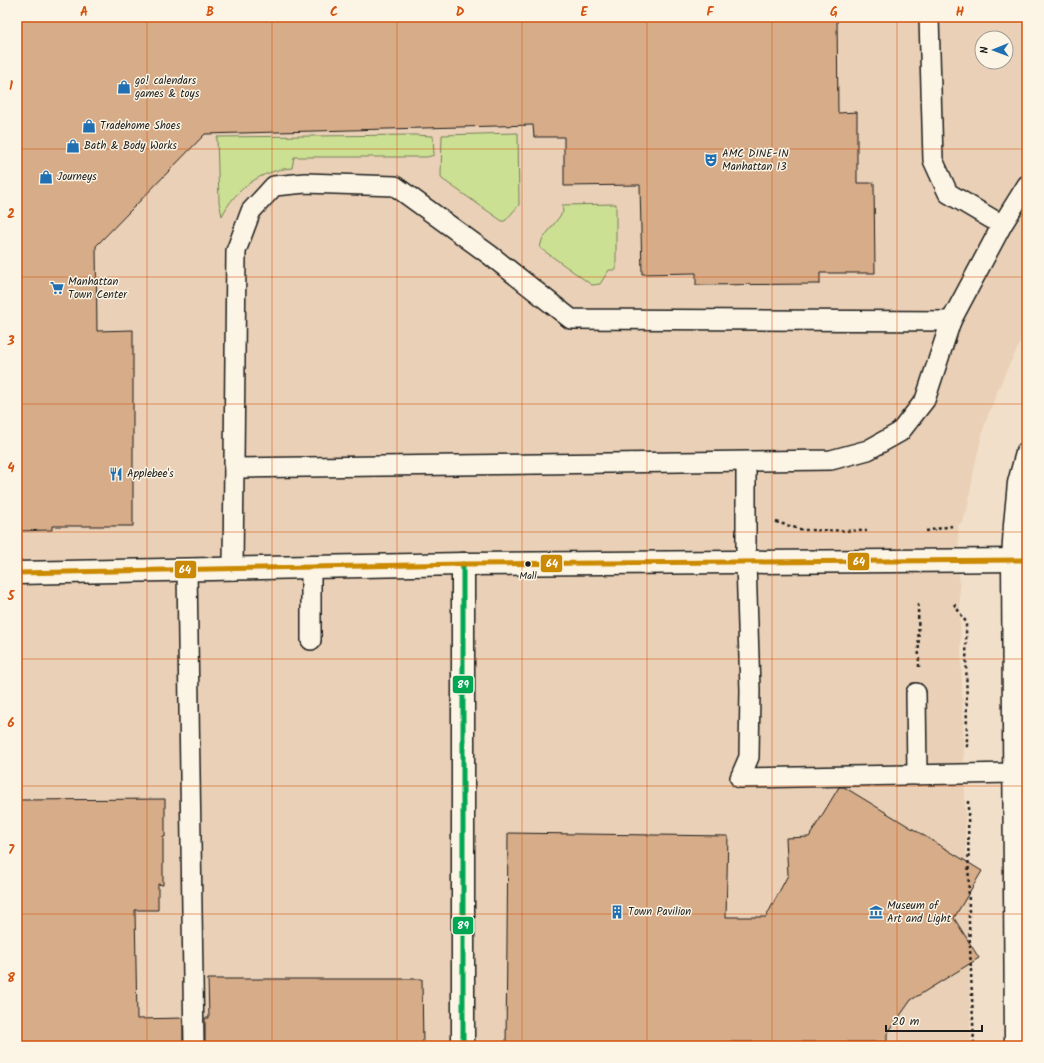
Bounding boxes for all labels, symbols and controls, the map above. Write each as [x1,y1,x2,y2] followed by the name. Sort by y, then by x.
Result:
[80,2,88,23] text: A
[206,2,214,23] text: B
[330,2,338,23] text: C
[456,2,465,23] text: D
[580,2,588,23] text: E
[706,2,714,23] text: F
[830,2,838,23] text: G
[956,2,965,23] text: H
[974,30,1014,70] north arrow
[976,46,994,54] text: N
[134,72,200,103] place label: go! calendars games & toys
[9,76,13,97] text: 1
[116,79,132,95] shop icon: go! calendars games & toys
[100,117,181,135] place label: Tradehome Shoes
[81,118,97,134] shop icon: Tradehome Shoes
[84,137,177,155] place label: Bath & Body Works
[65,138,81,154] shop icon: Bath & Body Works
[722,145,789,176] place label: AMC DINE-IN Manhattan 13
[703,152,719,168] theatre icon: AMC DINE-IN Manhattan 13
[57,168,97,186] place label: Journeys
[38,169,54,185] shop icon: Journeys
[7,204,15,225] text: 2
[68,273,128,304] place label: Manhattan Town Center
[49,280,65,296] supermarket icon: Manhattan Town Center
[6,331,15,352] text: 3
[7,458,15,479] text: 4
[127,465,174,483] place label: Applebee's
[108,466,124,482] restaurant icon: Applebee's
[847,552,870,571] line badge: 64
[853,553,865,571] text: 64
[540,554,563,573] line badge: 64
[546,555,558,573] text: 64
[523,559,533,569] marker: Mall
[174,560,197,579] line badge: 64
[179,561,191,579] text: 64
[519,568,537,584] place label: Mall
[7,586,16,607] text: 5
[452,675,474,694] line badge: 89
[457,676,469,694] text: 89
[7,713,15,734] text: 6
[8,840,15,861] text: 7
[887,897,952,928] place label: Museum of Art and Light
[628,903,691,921] place label: Town Pavilion
[609,904,625,920] building icon: Town Pavilion
[868,904,884,920] museum icon: Museum of Art and Light
[452,916,474,935] line badge: 89
[457,917,469,935] text: 89
[7,968,15,989] text: 8
[886,1007,982,1033] scale bar
[892,1012,920,1031] text: 20 m

